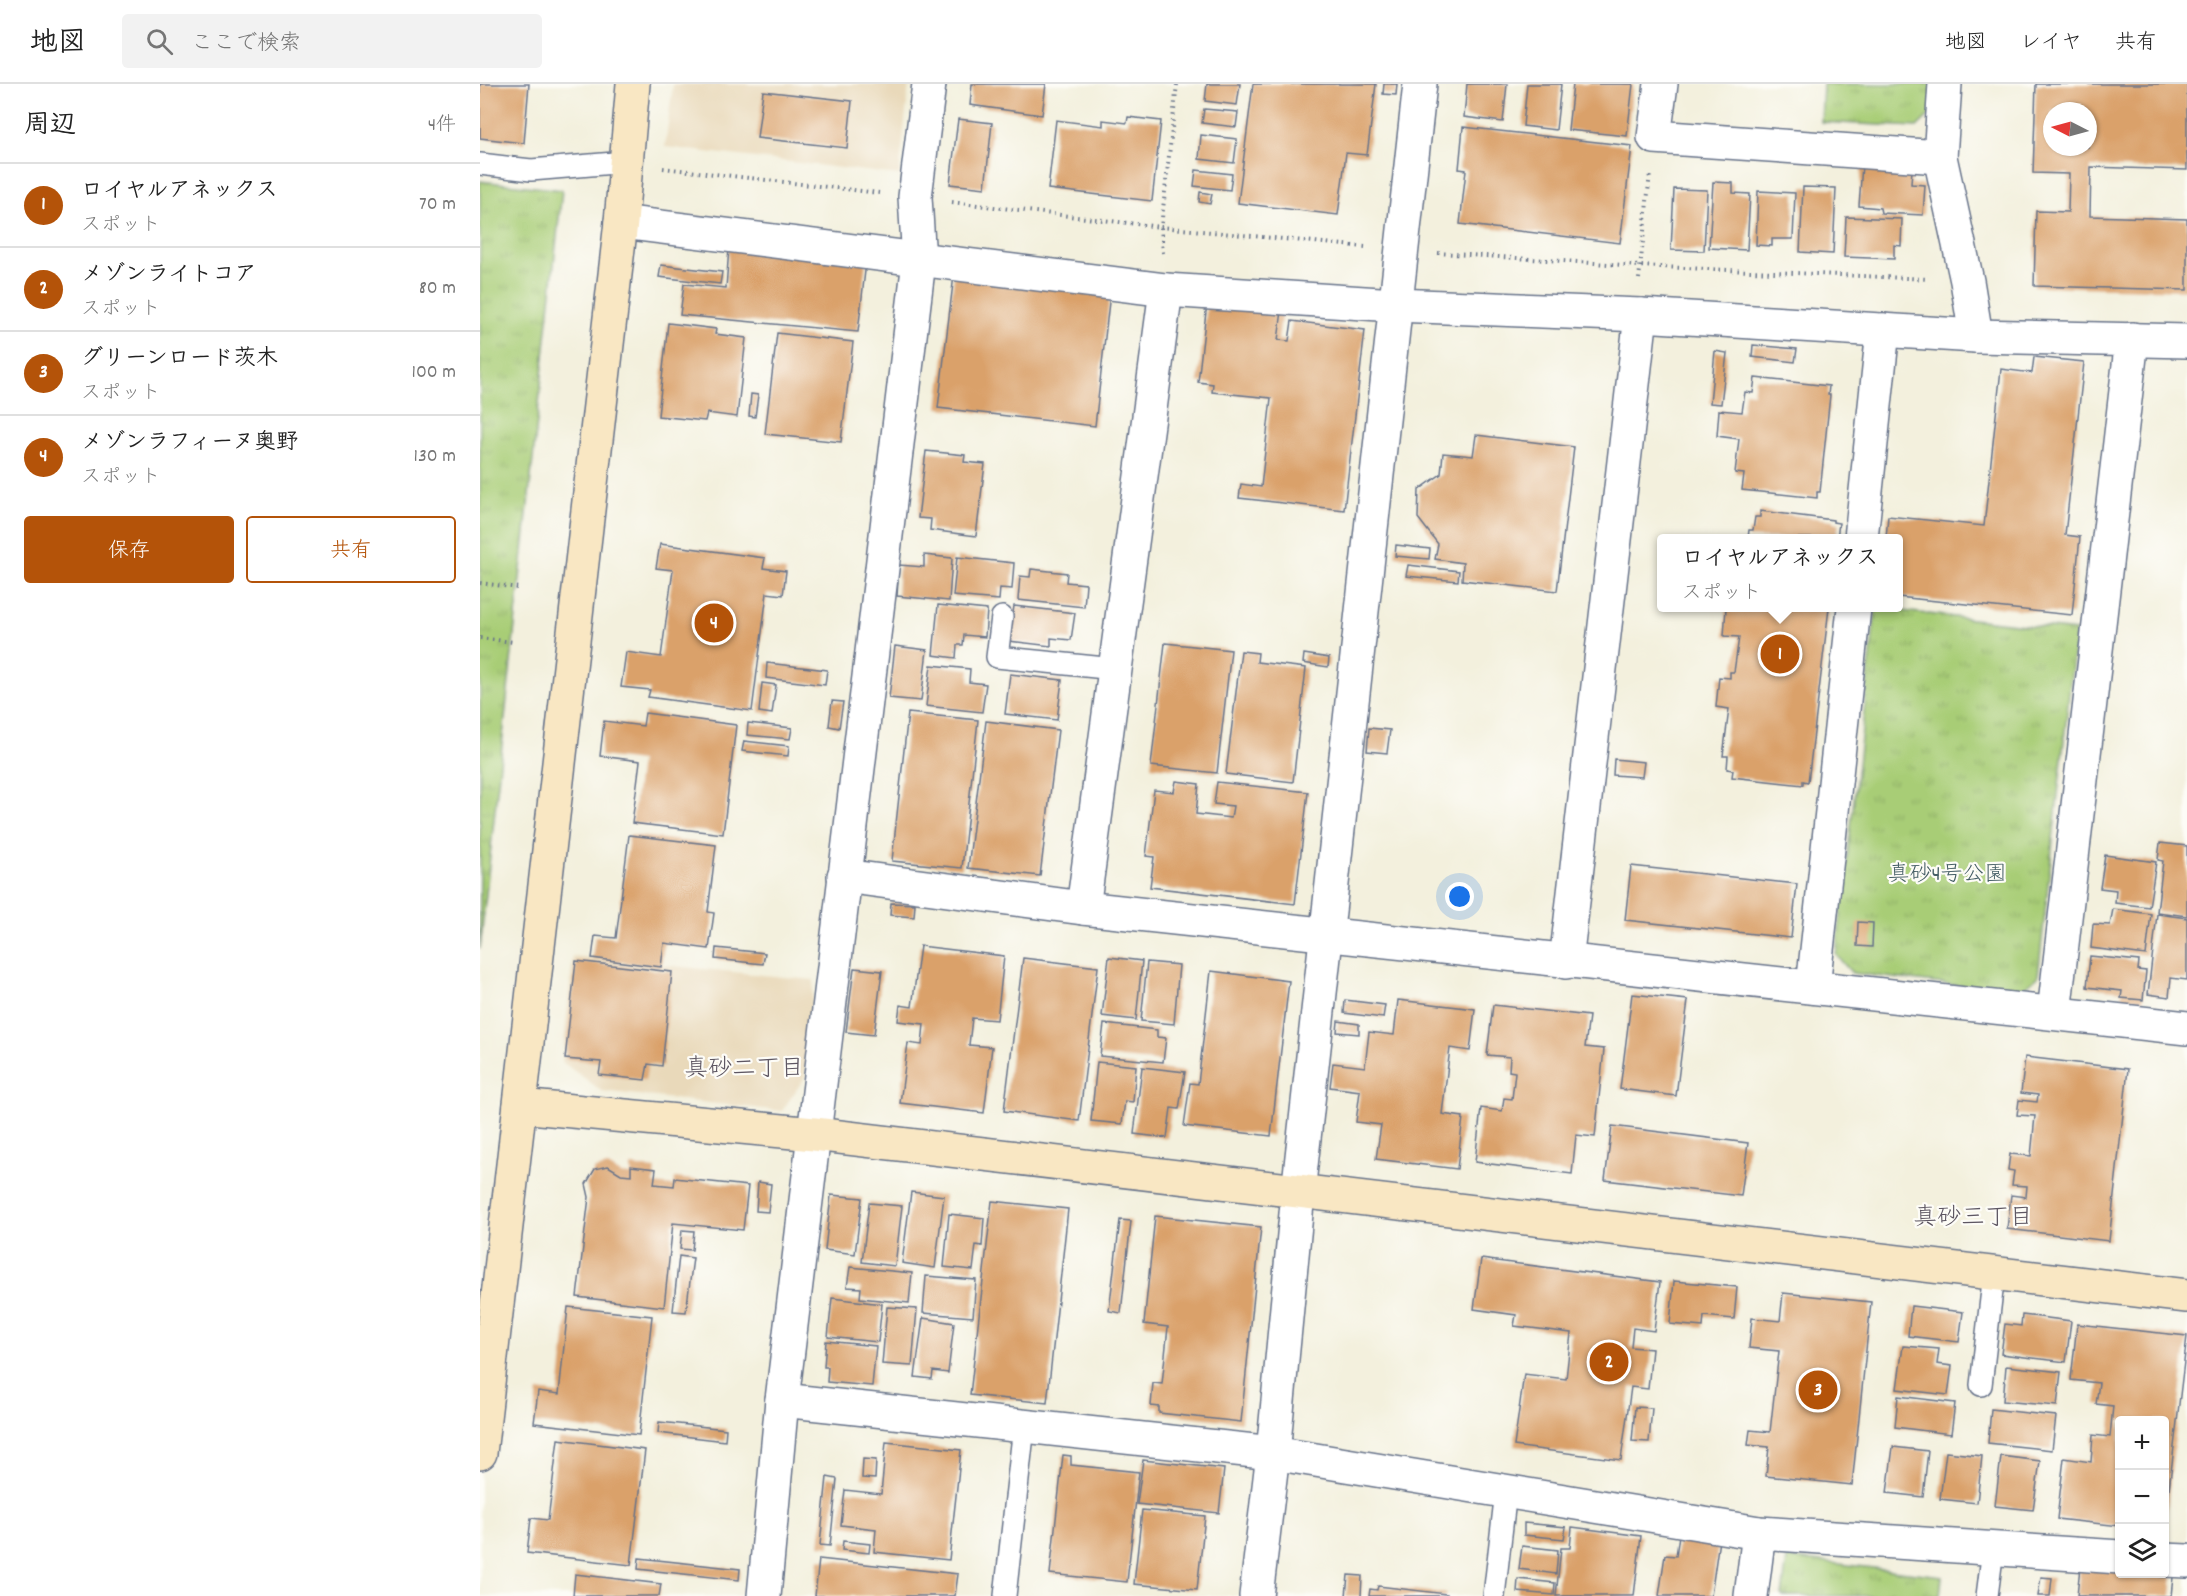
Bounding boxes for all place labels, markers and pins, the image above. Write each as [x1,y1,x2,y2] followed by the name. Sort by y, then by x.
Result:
[694,600,734,646] pin: 4
[1760,632,1800,676] pin: 1
[1590,1340,1628,1384] pin: 2
[1798,1368,1838,1412] pin: 3

